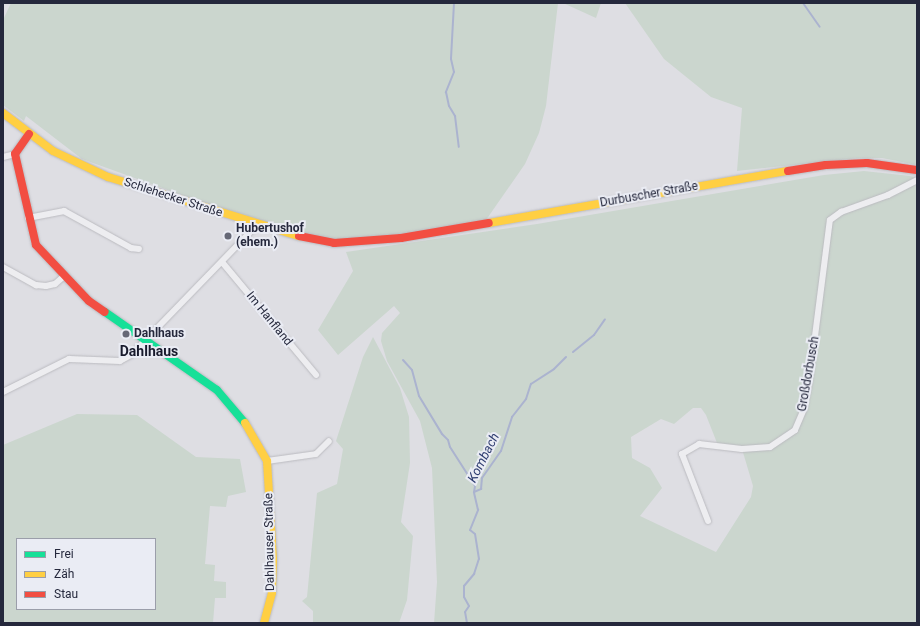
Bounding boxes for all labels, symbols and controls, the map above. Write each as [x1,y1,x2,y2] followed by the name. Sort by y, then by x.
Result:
[122,175,224,221] street label: Schlehecker Straße
[599,179,699,211] street label: Durbuscher Straße
[236,222,304,250] place label: Hubertushof (ehem.)
[223,231,233,241] marker: Hubertushof (ehem.)
[243,289,295,349] street label: Im Hanfland
[134,327,184,341] place label: Dahlhaus
[121,329,131,339] marker: Dahlhaus
[795,335,823,413] street label: Großdorbusch
[120,343,178,359] district label: Dahlhaus
[465,431,503,485] water label: Kombach
[262,493,278,591] street label: Dahlhauser Straße
[16,538,156,610] legend
[54,547,74,561] text: Frei
[54,567,74,581] text: Zäh
[54,587,78,601] text: Stau

